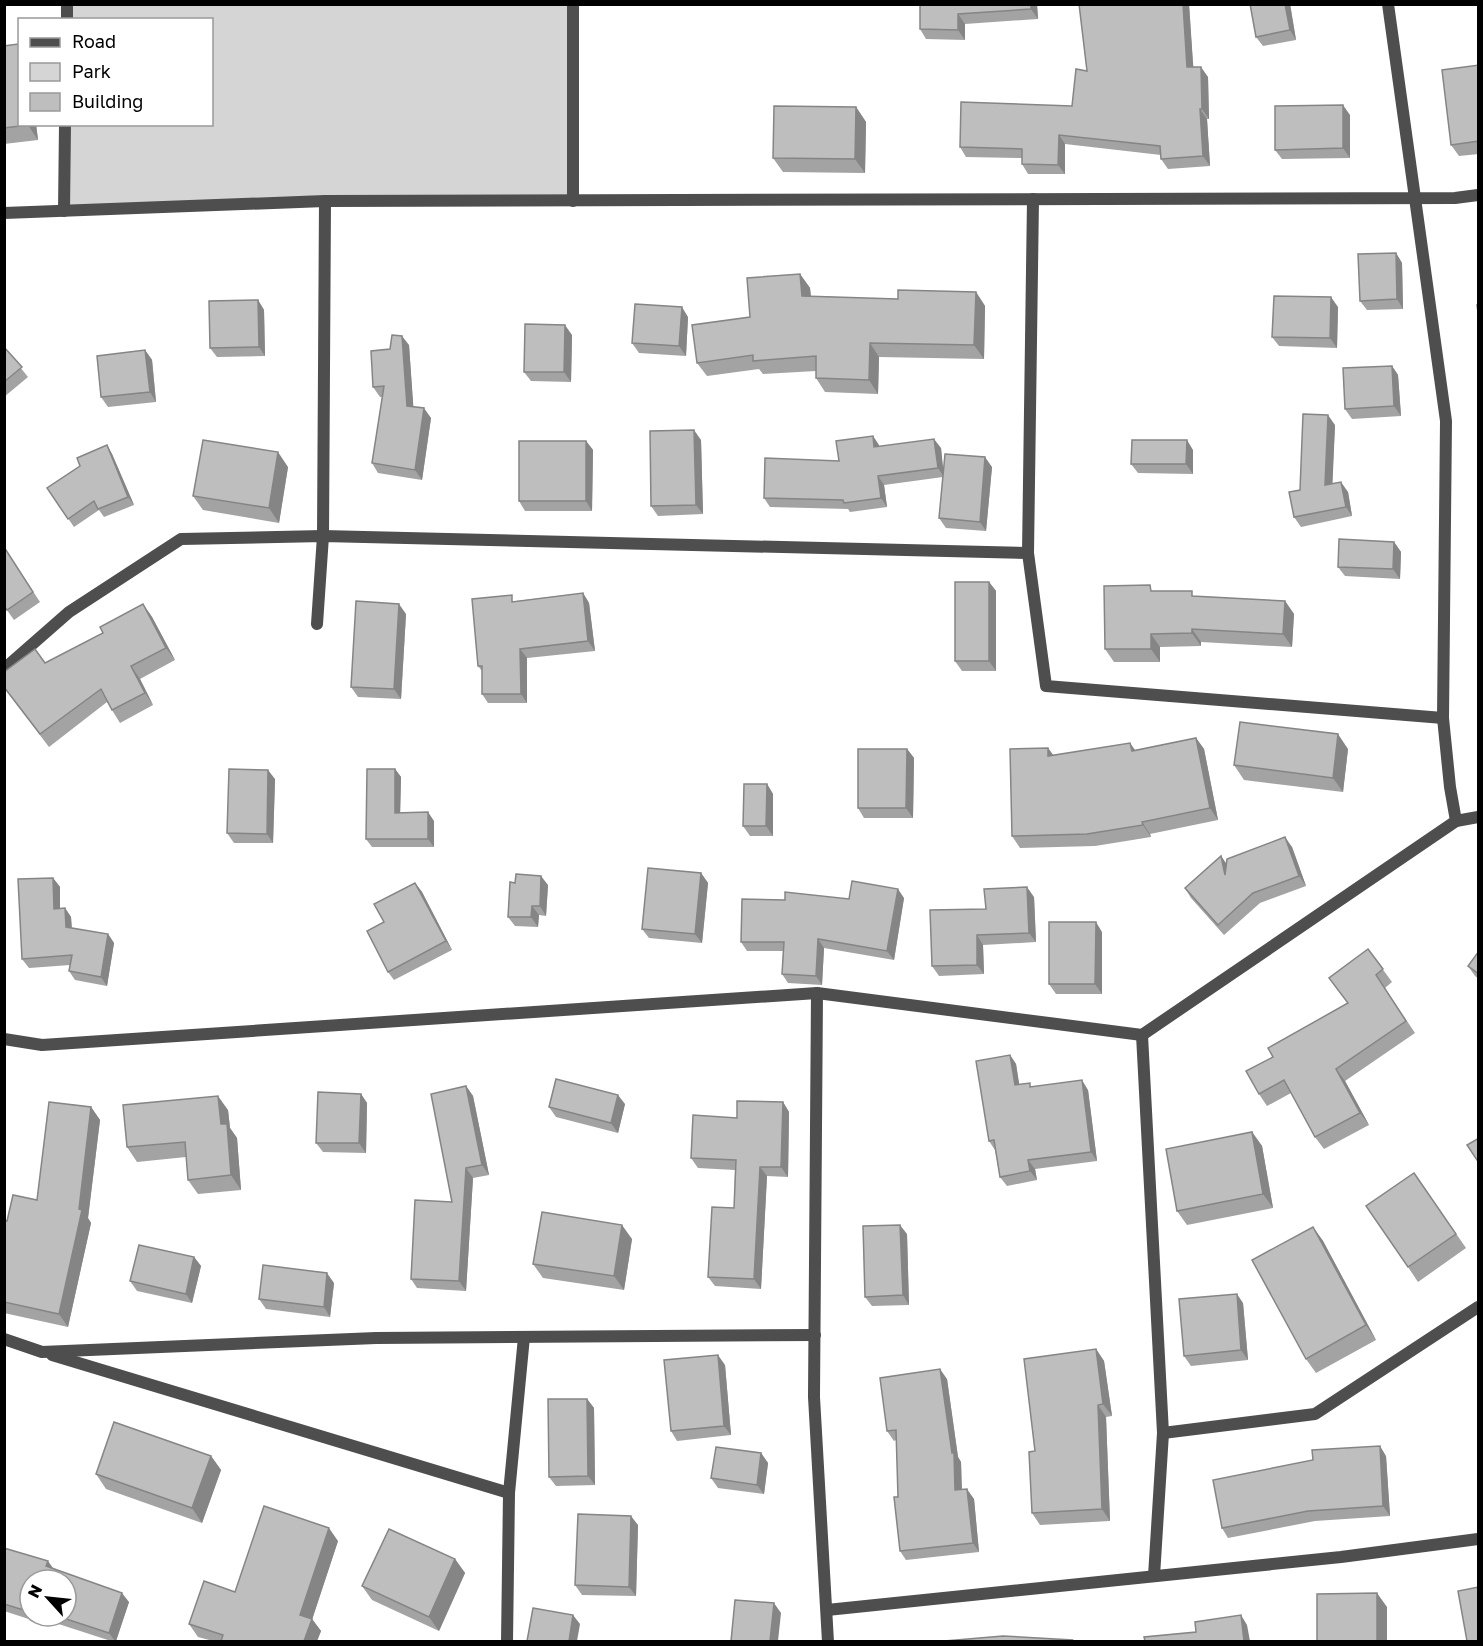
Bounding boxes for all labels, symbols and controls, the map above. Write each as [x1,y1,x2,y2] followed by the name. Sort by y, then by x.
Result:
[18,18,213,126] legend
[72,30,116,52] text: Road
[72,60,111,82] text: Park
[72,90,143,112] text: Building
[18,1568,78,1628] north arrow
[23,1581,46,1601] text: N

